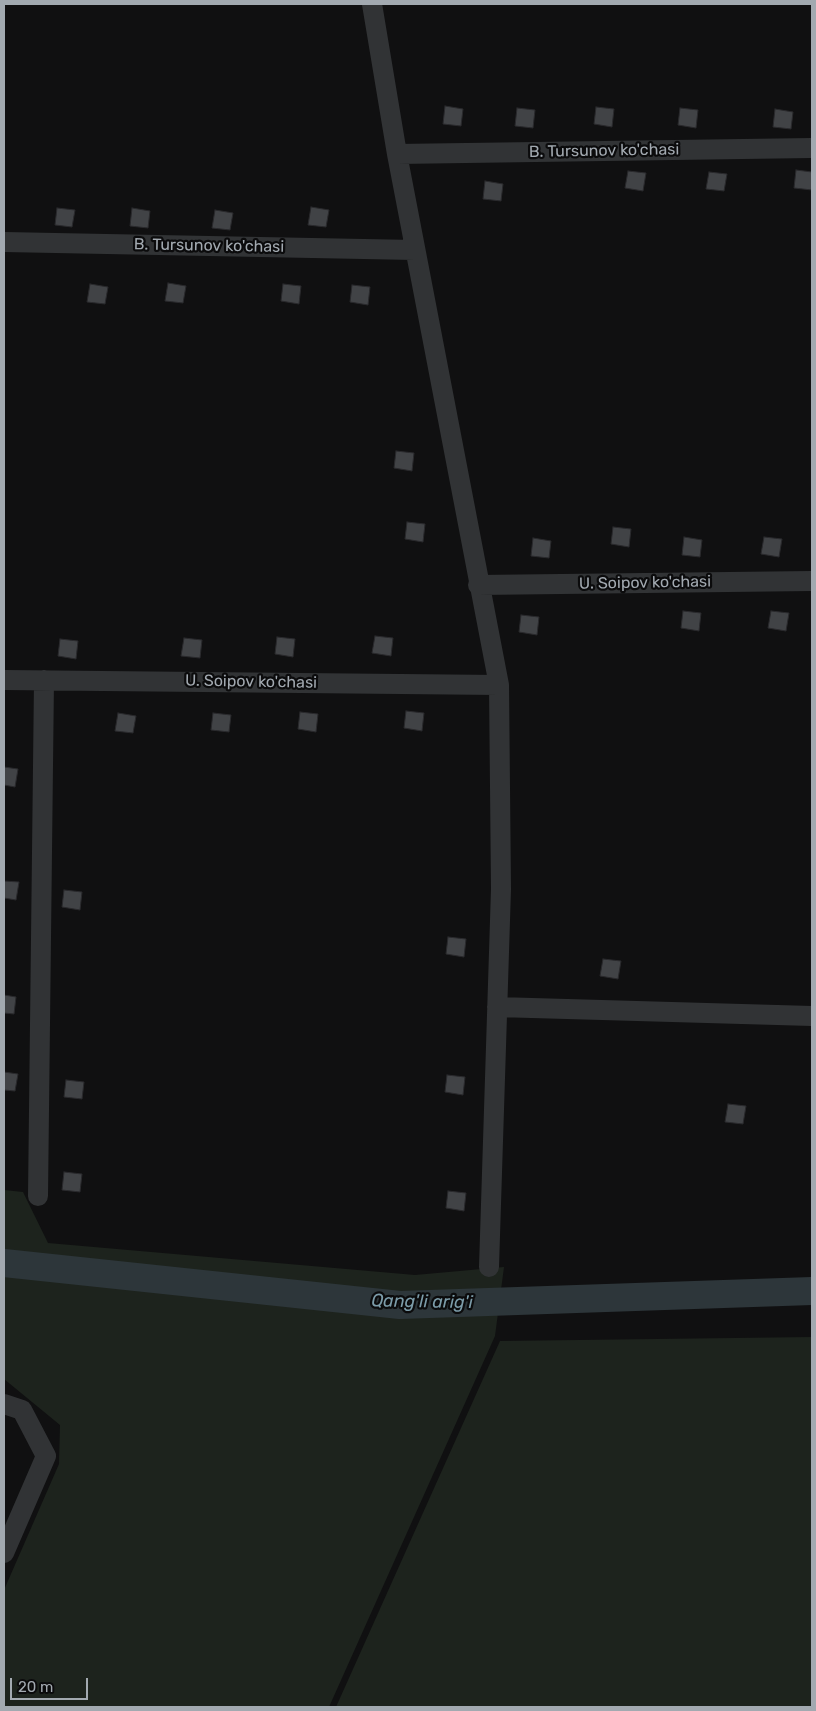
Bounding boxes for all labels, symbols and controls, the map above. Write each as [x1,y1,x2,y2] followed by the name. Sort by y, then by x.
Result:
[529,140,679,162] street label: B. Tursunov ko'chasi
[134,235,284,257] street label: B. Tursunov ko'chasi
[579,572,711,594] street label: U. Soipov ko'chasi
[185,671,317,693] street label: U. Soipov ko'chasi
[371,1290,473,1314] water label: Qang'li arig'i
[12,1668,90,1700] scale bar
[18,1678,53,1696] text: 20 m

